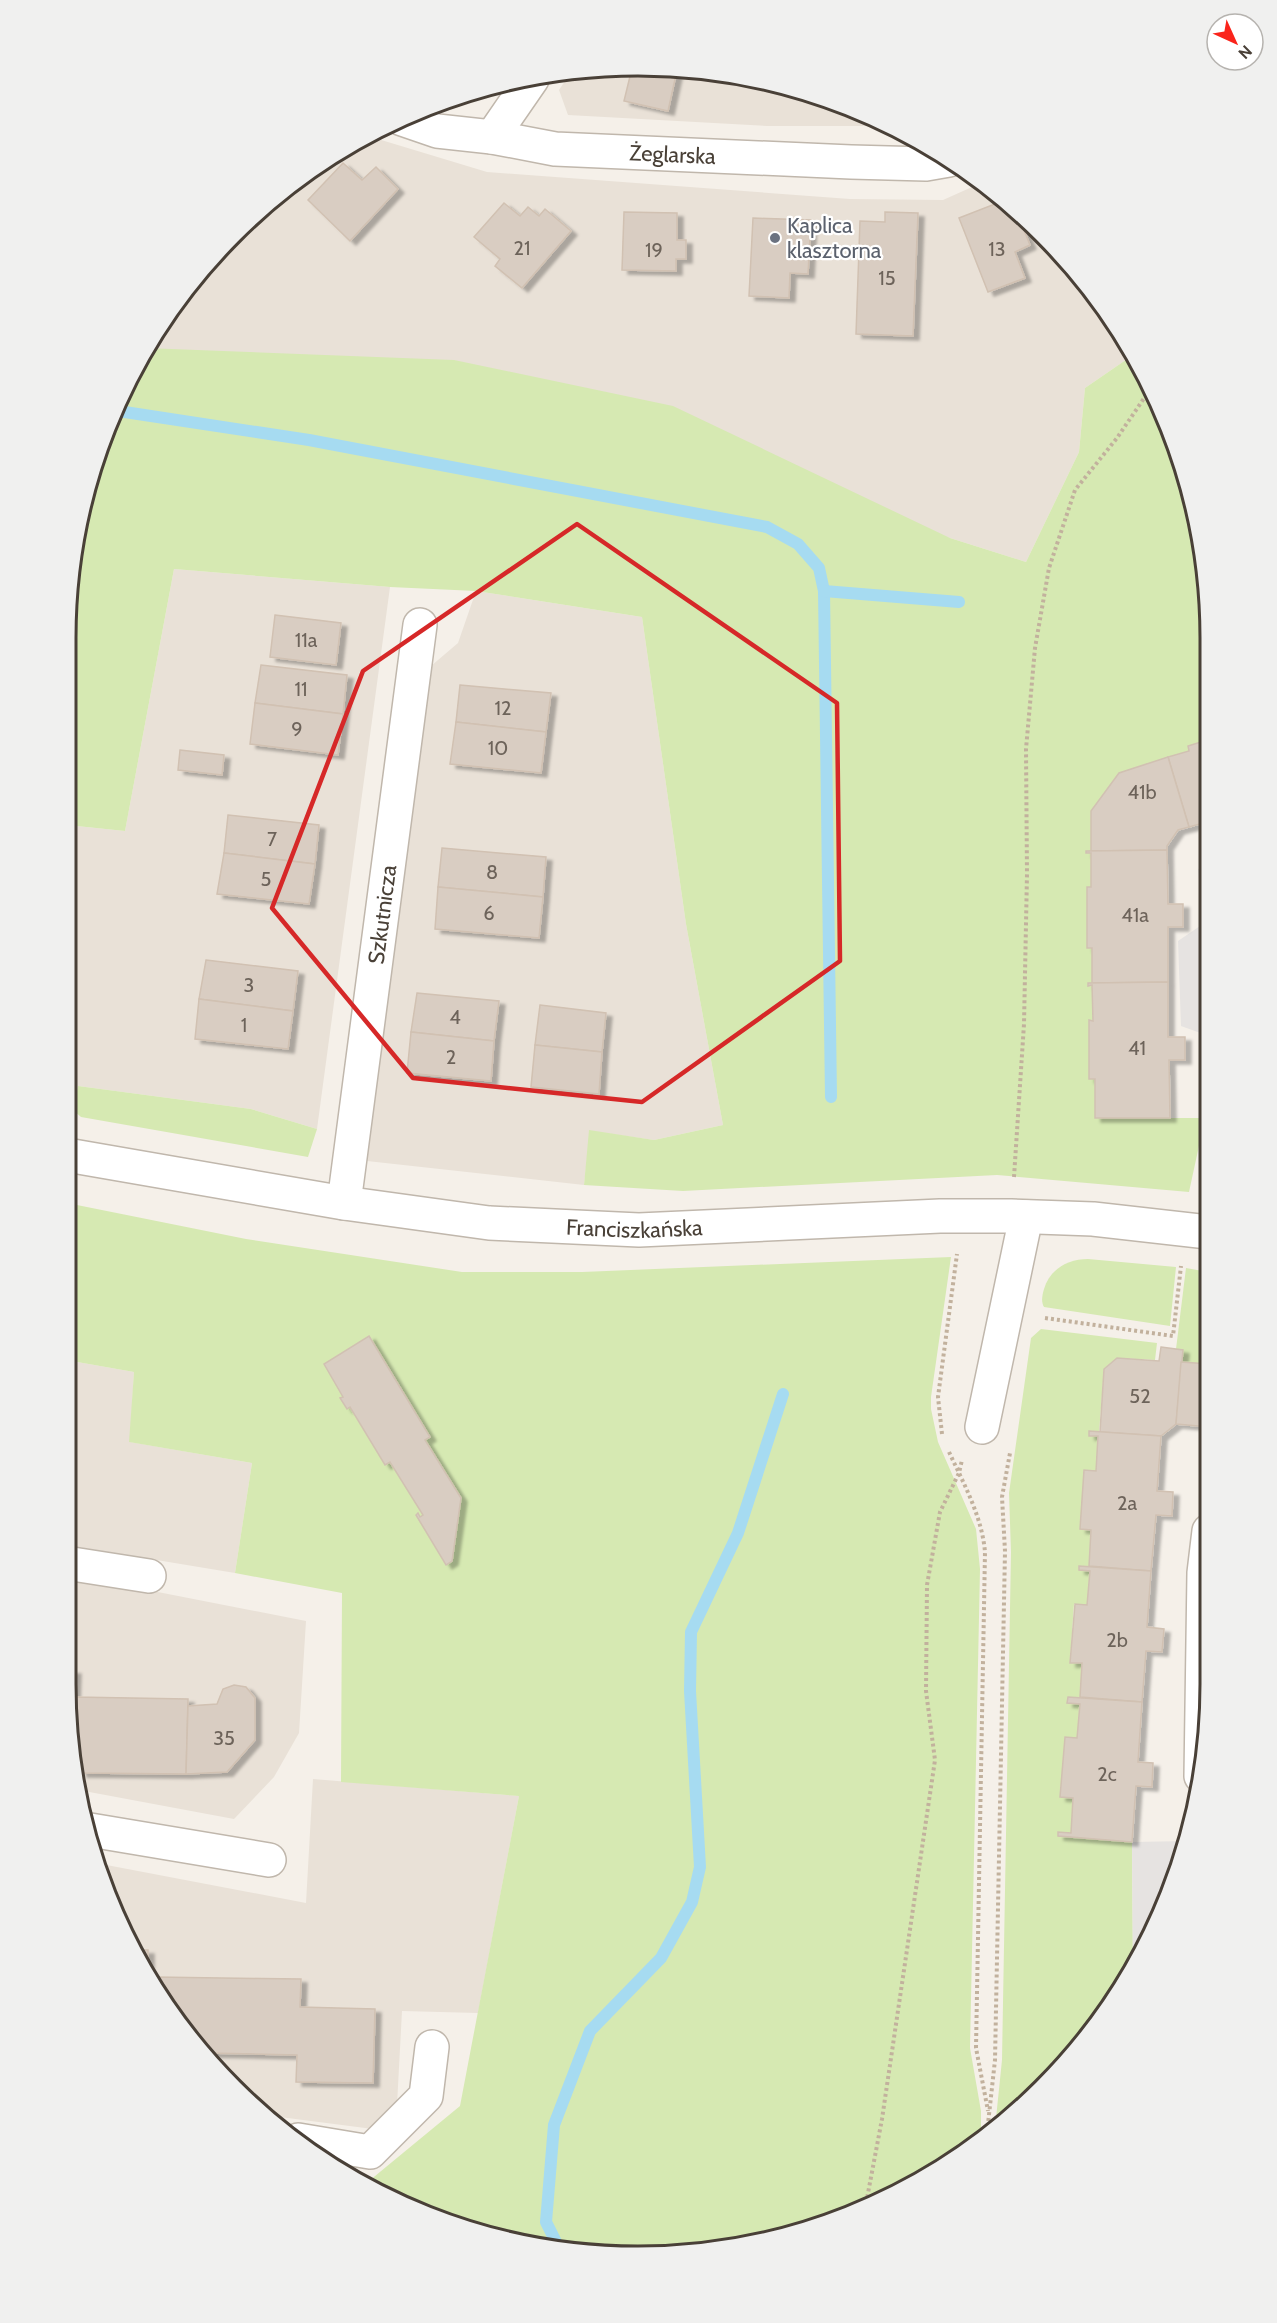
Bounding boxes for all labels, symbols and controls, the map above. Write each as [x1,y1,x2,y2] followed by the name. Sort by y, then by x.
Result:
[1205,12,1265,72] north arrow
[1235,42,1256,63] text: N
[629,139,717,170] street label: Żeglarska
[787,212,882,264] place label: Kaplica klasztorna
[768,231,782,245] marker: Kaplica klasztorna
[514,236,531,260] house number: 21
[988,237,1006,261] house number: 13
[645,238,663,262] house number: 19
[878,266,896,290] house number: 15
[295,628,318,652] house number: 11a
[294,677,308,701] house number: 11
[495,696,512,720] house number: 12
[291,717,303,741] house number: 9
[488,736,508,760] house number: 10
[1127,780,1157,804] house number: 41b
[267,827,277,851] house number: 7
[486,860,498,884] house number: 8
[362,863,402,966] street label: Szkutnicza
[261,867,271,891] house number: 5
[483,901,495,925] house number: 6
[1121,903,1149,927] house number: 41a
[244,973,254,997] house number: 3
[449,1005,461,1029] house number: 4
[241,1013,247,1037] house number: 1
[1128,1036,1146,1060] house number: 41
[446,1045,456,1069] house number: 2
[566,1213,704,1244] street label: Franciszkańska
[1129,1384,1151,1408] house number: 52
[1117,1491,1137,1515] house number: 2a
[1106,1628,1128,1652] house number: 2b
[213,1726,235,1750] house number: 35
[1097,1762,1117,1786] house number: 2c

